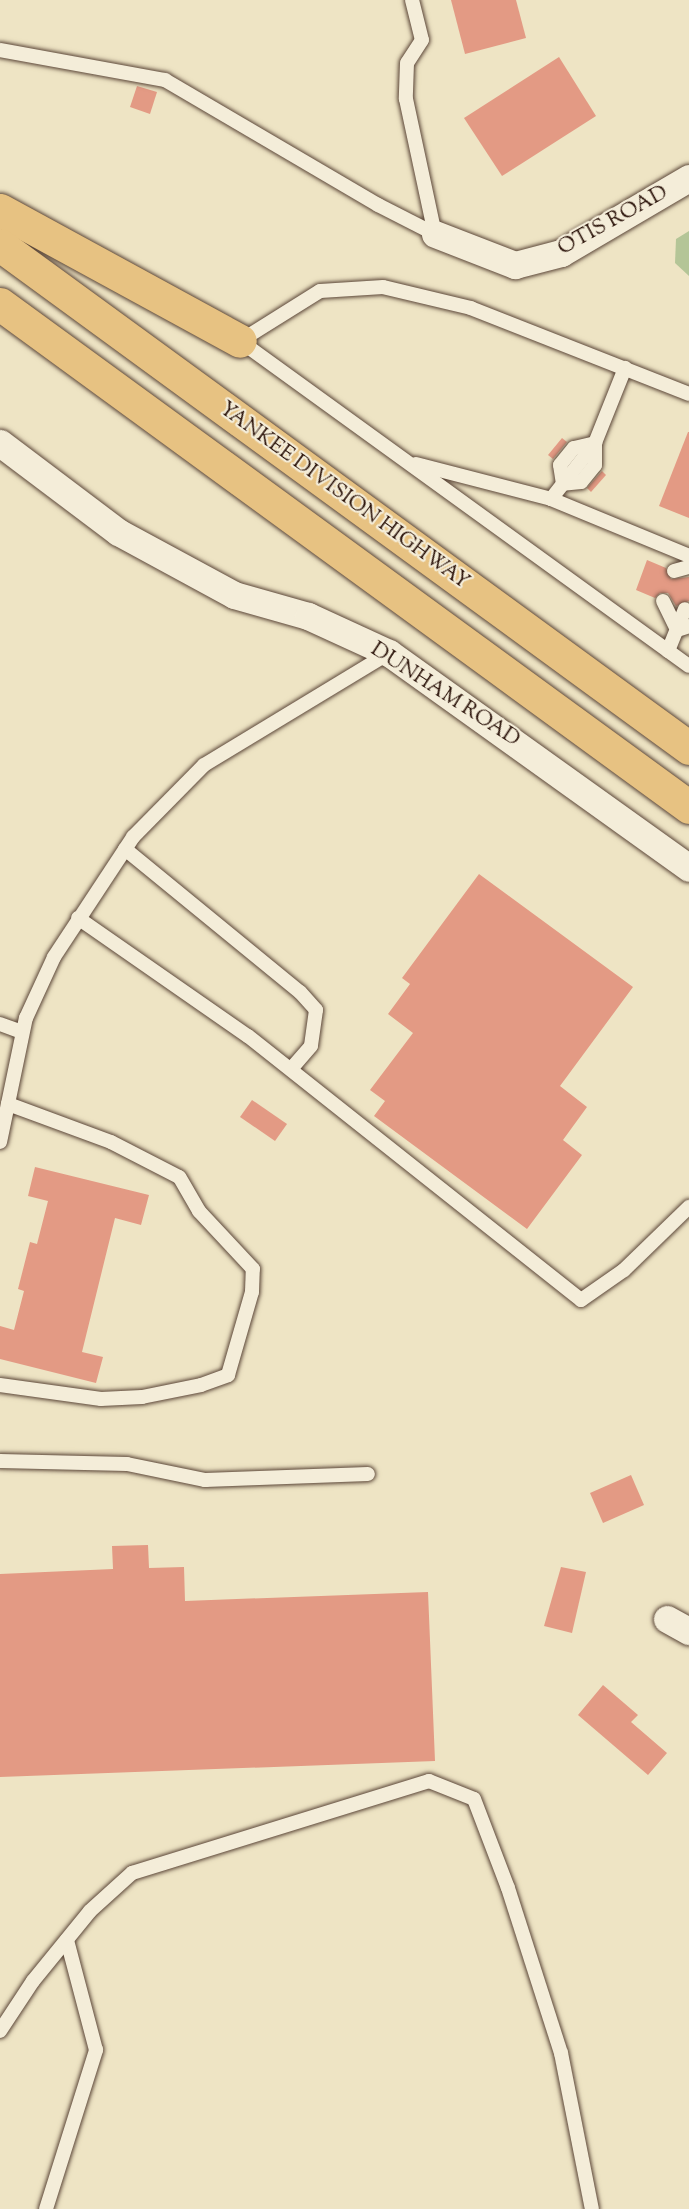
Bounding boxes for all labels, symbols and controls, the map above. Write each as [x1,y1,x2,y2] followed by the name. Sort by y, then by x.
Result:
[554,181,672,261] street label: OTIS ROAD
[214,397,474,595] street label: YANKEE DIVISION HIGHWAY
[366,637,524,753] street label: DUNHAM ROAD

